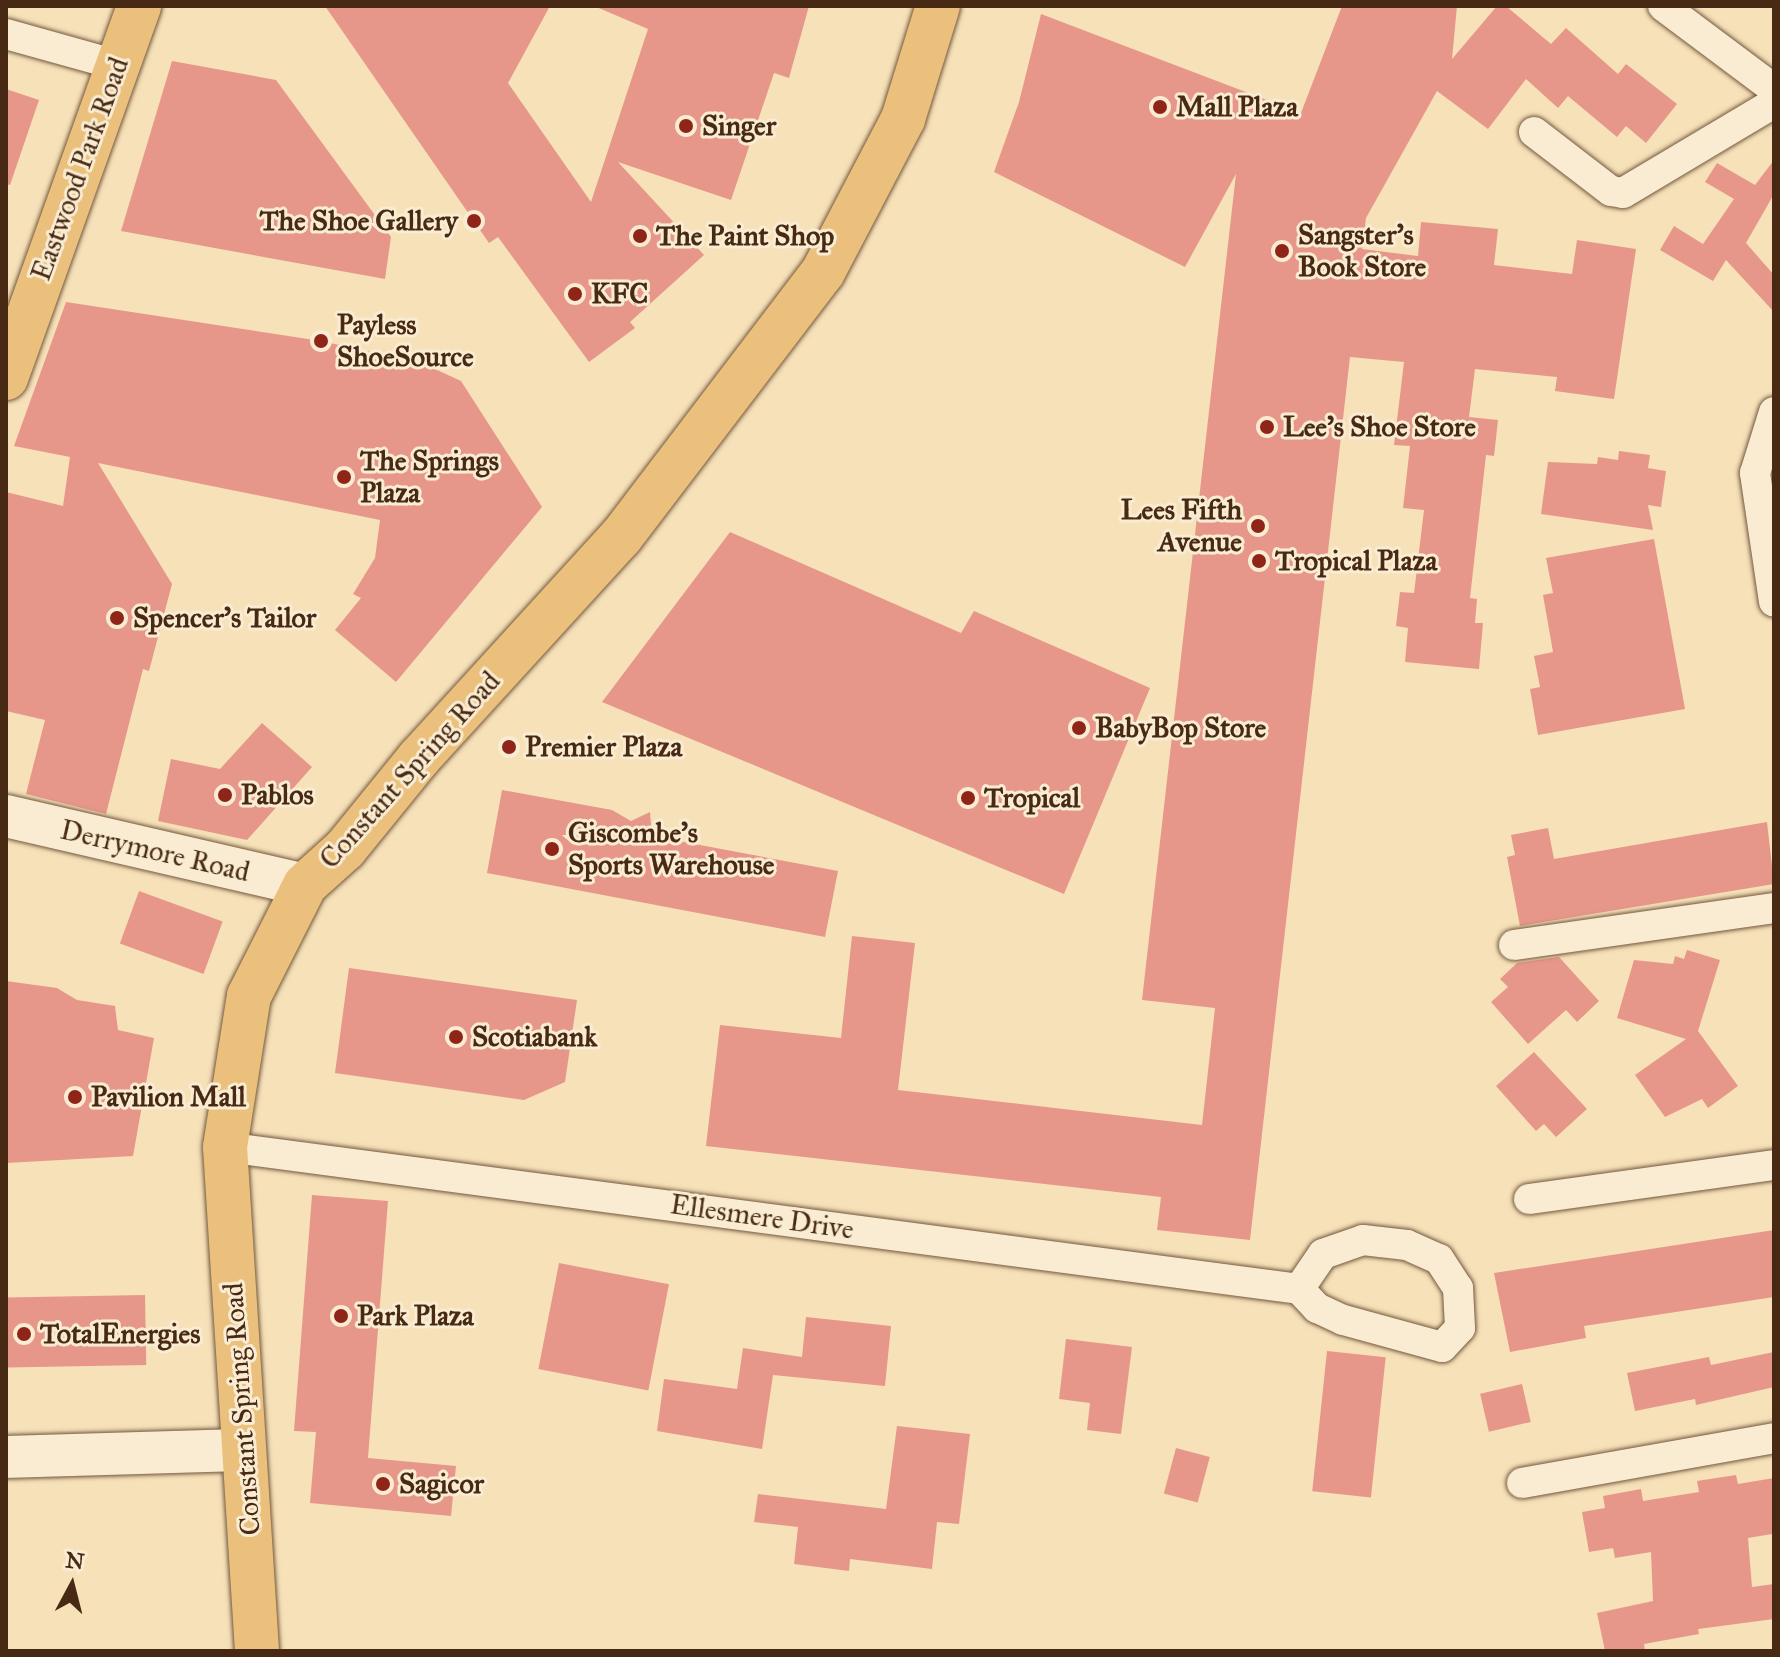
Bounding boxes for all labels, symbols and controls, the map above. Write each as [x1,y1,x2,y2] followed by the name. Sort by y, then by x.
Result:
[24,53,136,285] street label: Eastwood Park Road
[1176,90,1298,124] place label: Mall Plaza
[1151,98,1169,116] marker: Mall Plaza
[702,109,776,143] place label: Singer
[677,117,695,135] marker: Singer
[259,204,458,238] place label: The Shoe Gallery
[465,212,483,230] marker: The Shoe Gallery
[1298,218,1426,284] place label: Sangster's Book Store
[656,219,834,253] place label: The Paint Shop
[631,227,649,245] marker: The Paint Shop
[1273,242,1291,260] marker: Sangster's Book Store
[591,277,648,311] place label: KFC
[566,285,584,303] marker: KFC
[337,308,474,374] place label: Payless ShoeSource
[312,332,330,350] marker: Payless ShoeSource
[1283,410,1476,444] place label: Lee’s Shoe Store
[1258,418,1276,436] marker: Lee’s Shoe Store
[360,444,499,510] place label: The Springs Plaza
[335,468,353,486] marker: The Springs Plaza
[1121,493,1242,559] place label: Lees Fifth Avenue
[1249,517,1267,535] marker: Lees Fifth Avenue
[1275,544,1437,578] place label: Tropical Plaza
[1250,552,1268,570] marker: Tropical Plaza
[133,601,316,635] place label: Spencer's Tailor
[108,609,126,627] marker: Spencer's Tailor
[313,665,507,875] street label: Constant Spring Road
[1095,711,1266,745] place label: BabyBop Store
[1070,719,1088,737] marker: BabyBop Store
[525,730,682,764] place label: Premier Plaza
[500,738,518,756] marker: Premier Plaza
[241,778,314,812] place label: Pablos
[984,781,1080,815] place label: Tropical
[216,786,234,804] marker: Pablos
[959,789,977,807] marker: Tropical
[57,813,253,889] street label: Derrymore Road
[568,816,775,882] place label: Giscombe's Sports Warehouse
[543,840,561,858] marker: Giscombe's Sports Warehouse
[472,1020,597,1054] place label: Scotiabank
[447,1028,465,1046] marker: Scotiabank
[91,1080,246,1114] place label: Pavilion Mall
[66,1088,84,1106] marker: Pavilion Mall
[668,1188,856,1246] street label: Ellesmere Drive
[216,1281,268,1537] street label: Constant Spring Road
[357,1299,474,1333] place label: Park Plaza
[332,1307,350,1325] marker: Park Plaza
[40,1317,200,1351] place label: TotalEnergies
[15,1325,33,1343] marker: TotalEnergies
[399,1467,484,1501] place label: Sagicor
[374,1475,392,1493] marker: Sagicor
[32,1545,112,1625] north arrow
[64,1546,86,1575] text: N

